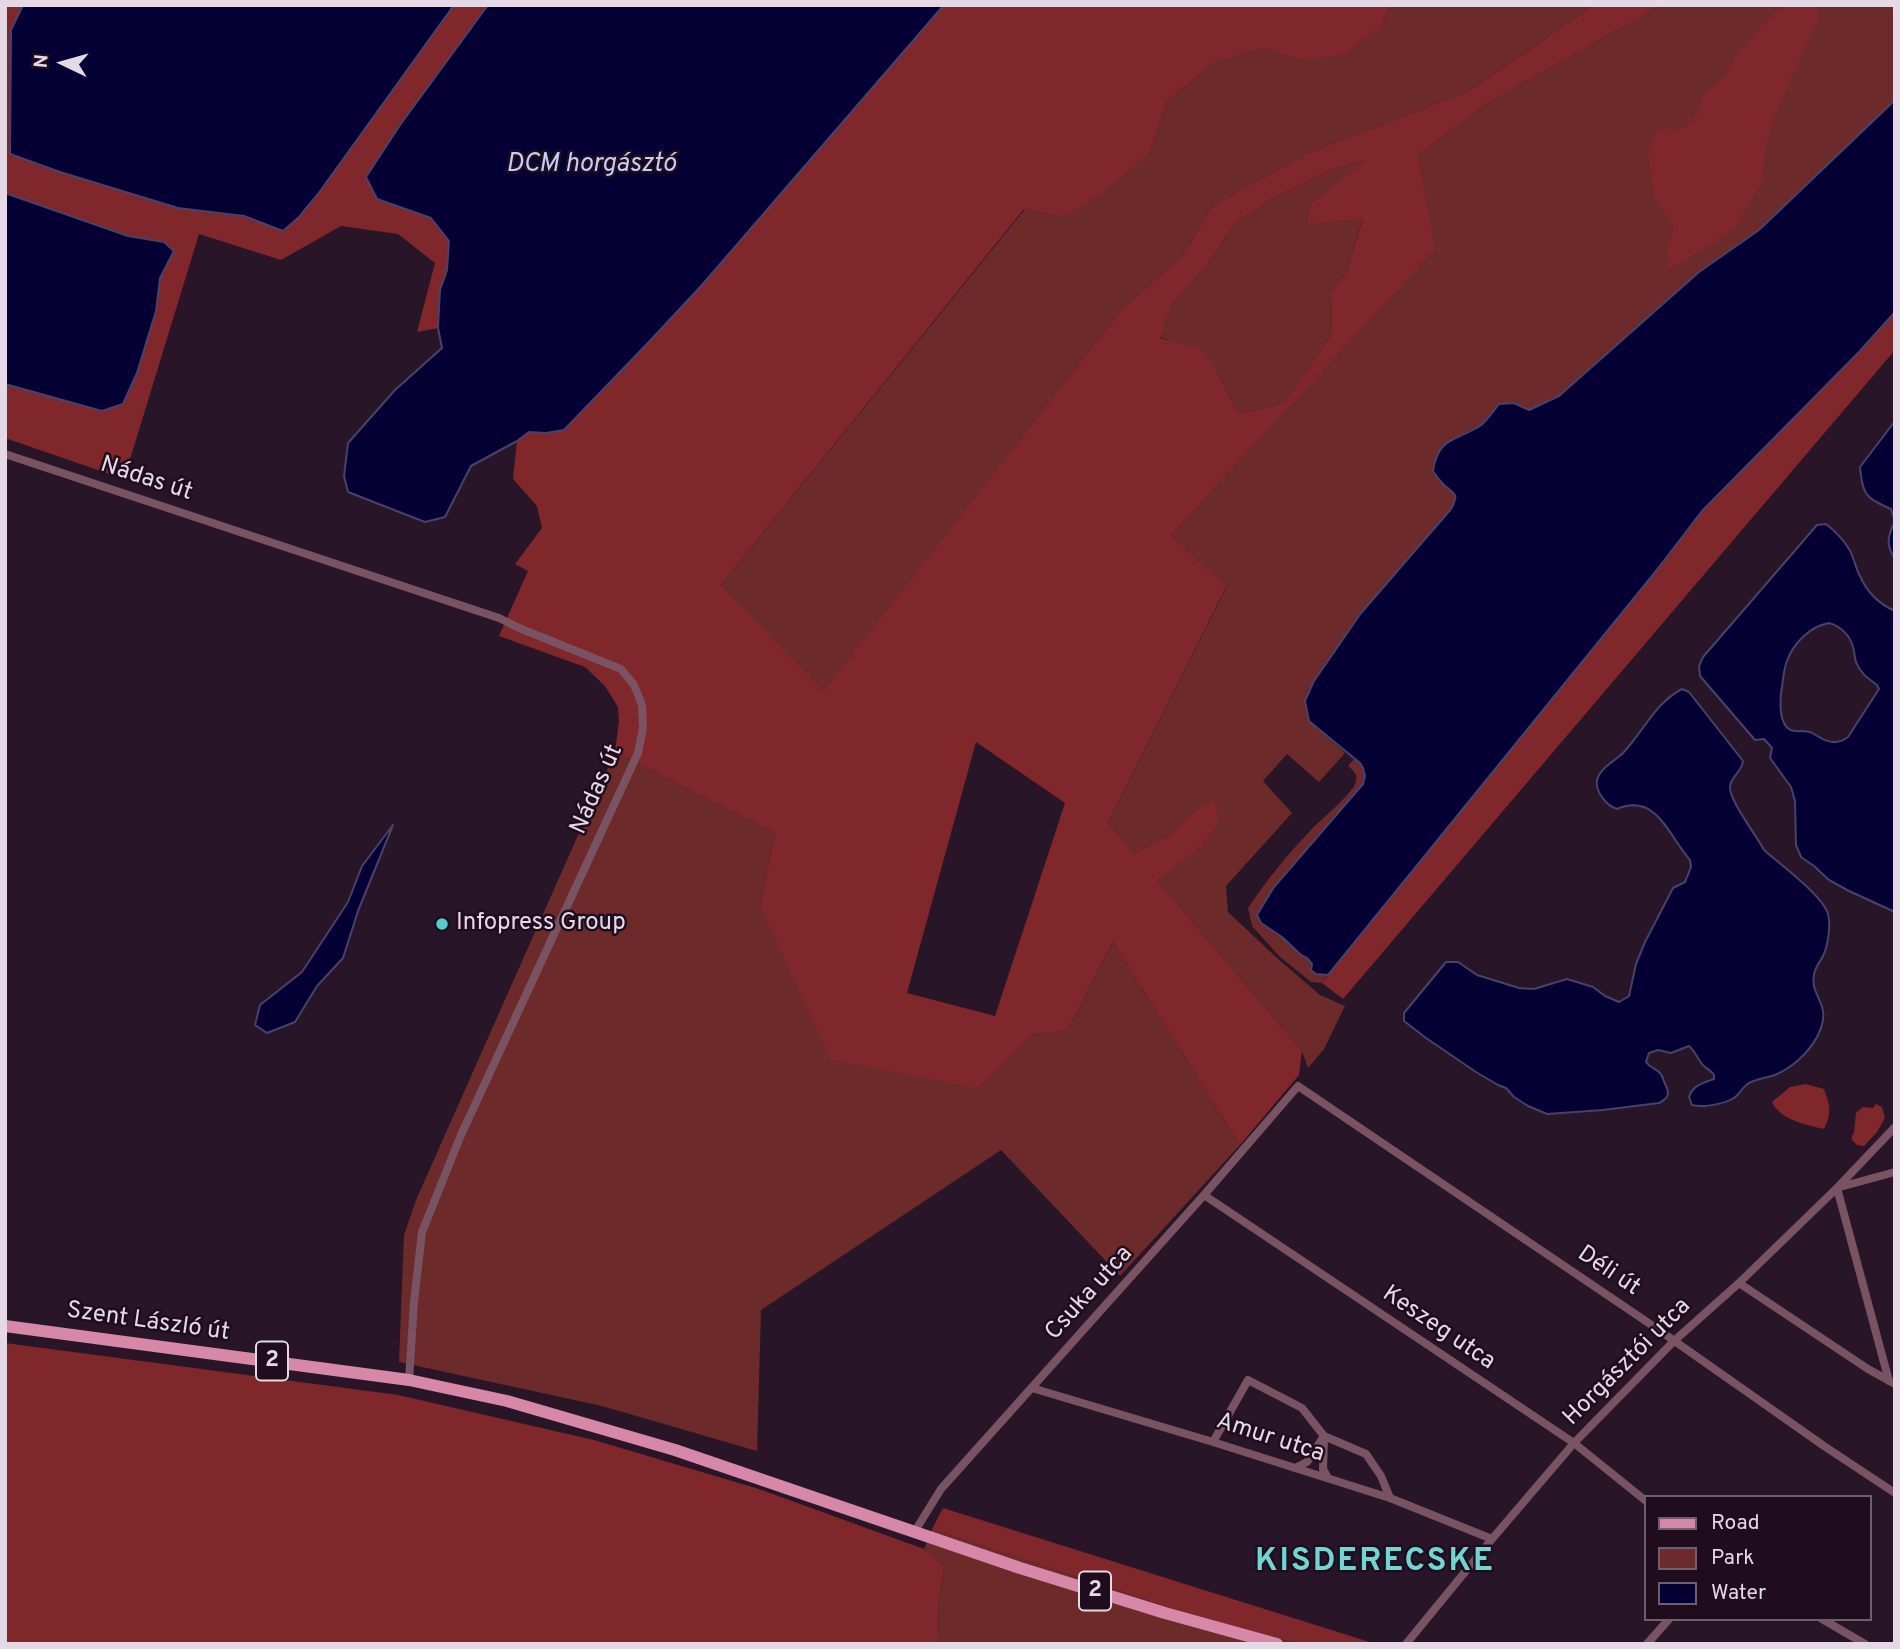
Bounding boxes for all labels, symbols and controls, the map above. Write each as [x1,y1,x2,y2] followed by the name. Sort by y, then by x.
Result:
[28,28,98,98] north arrow
[30,53,55,69] text: N
[506,150,676,182] water label: DCM horgásztó
[96,452,196,508] street label: Nádas út
[565,741,631,839] street label: Nádas út
[456,910,626,938] place label: Infopress Group
[434,916,450,932] marker: Infopress Group
[1040,1241,1140,1347] street label: Csuka utca
[1571,1241,1645,1303] street label: Déli út
[1376,1281,1500,1377] street label: Keszeg utca
[1558,1293,1698,1433] street label: Horgásztói utca
[65,1297,231,1349] street label: Szent László út
[256,1342,288,1380] road number: 2
[1212,1408,1328,1470] street label: Amur utca
[1644,1495,1872,1621] legend
[1711,1510,1760,1537] text: Road
[1256,1545,1494,1583] district label: KISDERECSKE
[1711,1545,1754,1572] text: Park
[1079,1572,1111,1610] road number: 2
[1711,1580,1766,1607] text: Water

